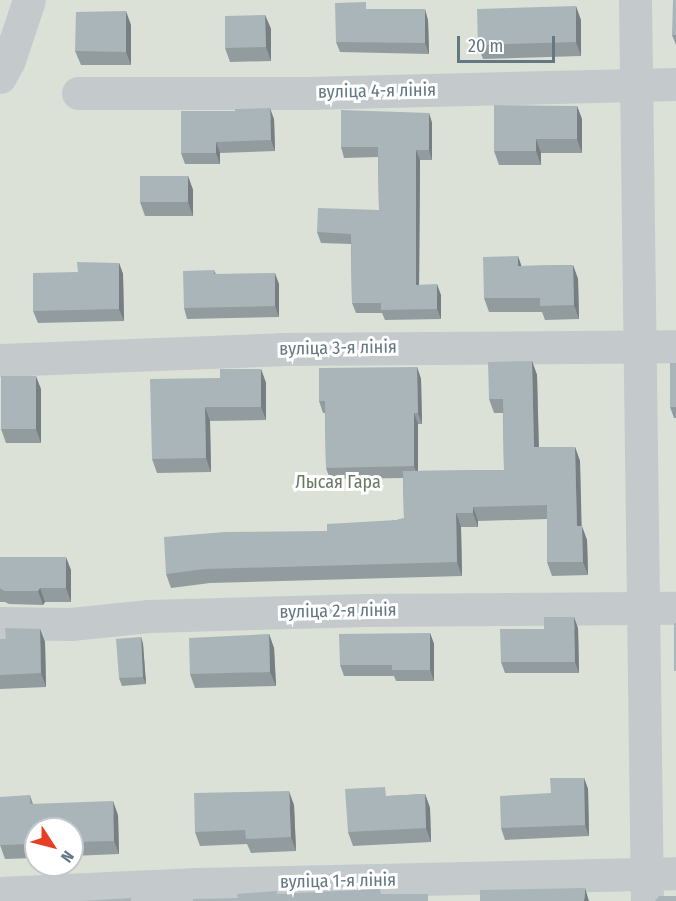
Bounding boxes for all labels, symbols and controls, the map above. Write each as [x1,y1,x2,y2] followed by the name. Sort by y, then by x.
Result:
[460,24,558,62] scale bar
[468,35,503,57] text: 20 m
[318,79,436,103] street label: вуліца 4-я лінія
[279,336,397,360] street label: вуліца 3-я лінія
[295,471,381,493] park label: Лысая Гара
[279,599,397,623] street label: вуліца 2-я лінія
[24,817,84,877] north arrow
[57,847,78,866] text: N
[280,869,396,893] street label: вуліца 1-я лінія

